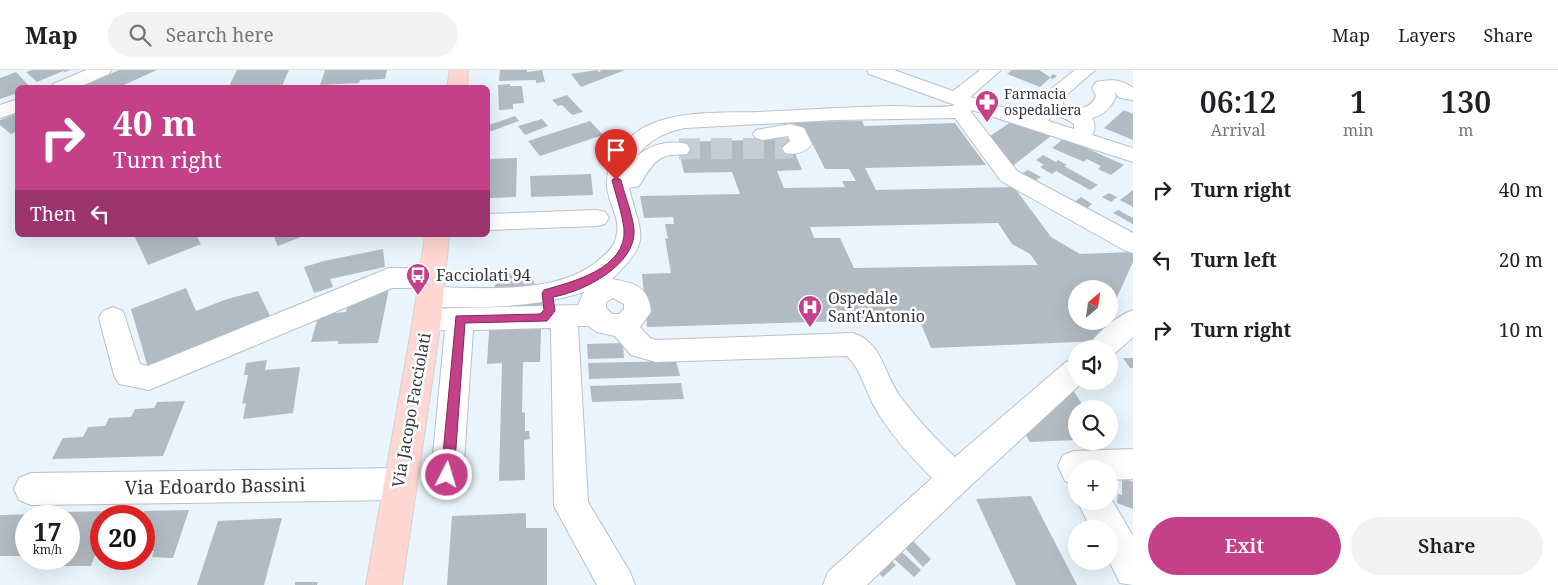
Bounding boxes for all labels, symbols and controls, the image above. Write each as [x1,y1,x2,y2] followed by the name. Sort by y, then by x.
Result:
[108,12,458,57] search box
[25,18,78,51] text: Map
[126,21,154,49] icon: search
[166,22,274,48] text: Search here
[1332,23,1370,47] text: Map
[1398,23,1456,47] text: Layers
[1484,23,1533,47] text: Share
[1200,81,1276,122] text: 06:12
[1350,81,1367,122] text: 1
[1440,81,1491,122] text: 130
[1004,84,1082,119] place label: Farmacia ospedaliera
[974,89,1000,123] pharmacy icon: Farmacia ospedaliera
[113,99,196,146] text: 40 m
[30,105,95,170] icon: right
[1211,119,1265,141] text: Arrival
[1343,119,1374,141] text: min
[1458,119,1473,141] text: m
[595,129,637,180] pin
[602,136,630,164] icon: arrive
[113,144,222,174] text: Turn right
[1148,176,1176,204] icon: right
[1191,177,1291,203] text: Turn right
[1499,177,1543,203] text: 40 m
[86,200,114,228] icon: left
[30,201,76,227] text: Then
[1148,246,1176,274] icon: left
[1191,247,1277,273] text: Turn left
[1499,247,1543,273] text: 20 m
[405,262,431,296] bus stop icon: Facciolati 94
[436,264,531,286] place label: Facciolati 94
[1068,280,1118,330] north arrow
[1068,280,1118,570] map controls
[828,287,925,327] place label: Ospedale Sant'Antonio
[797,294,823,328] hospital icon: Ospedale Sant'Antonio
[1148,316,1176,344] icon: right
[1191,317,1291,343] text: Turn right
[1499,317,1543,343] text: 10 m
[387,331,435,489] street label: Via Jacopo Facciolati
[1068,340,1118,390] button: sound
[1068,400,1118,450] button: search
[420,448,472,500] position arrow
[1068,460,1118,510] button: +
[124,471,306,501] street label: Via Edoardo Bassini
[90,505,155,570] speed limit sign: 20
[33,514,62,548] text: 17
[1148,517,1341,575] button: Exit
[1351,517,1543,575] button: Share
[1068,520,1118,570] button: −
[33,541,62,558] text: km/h

